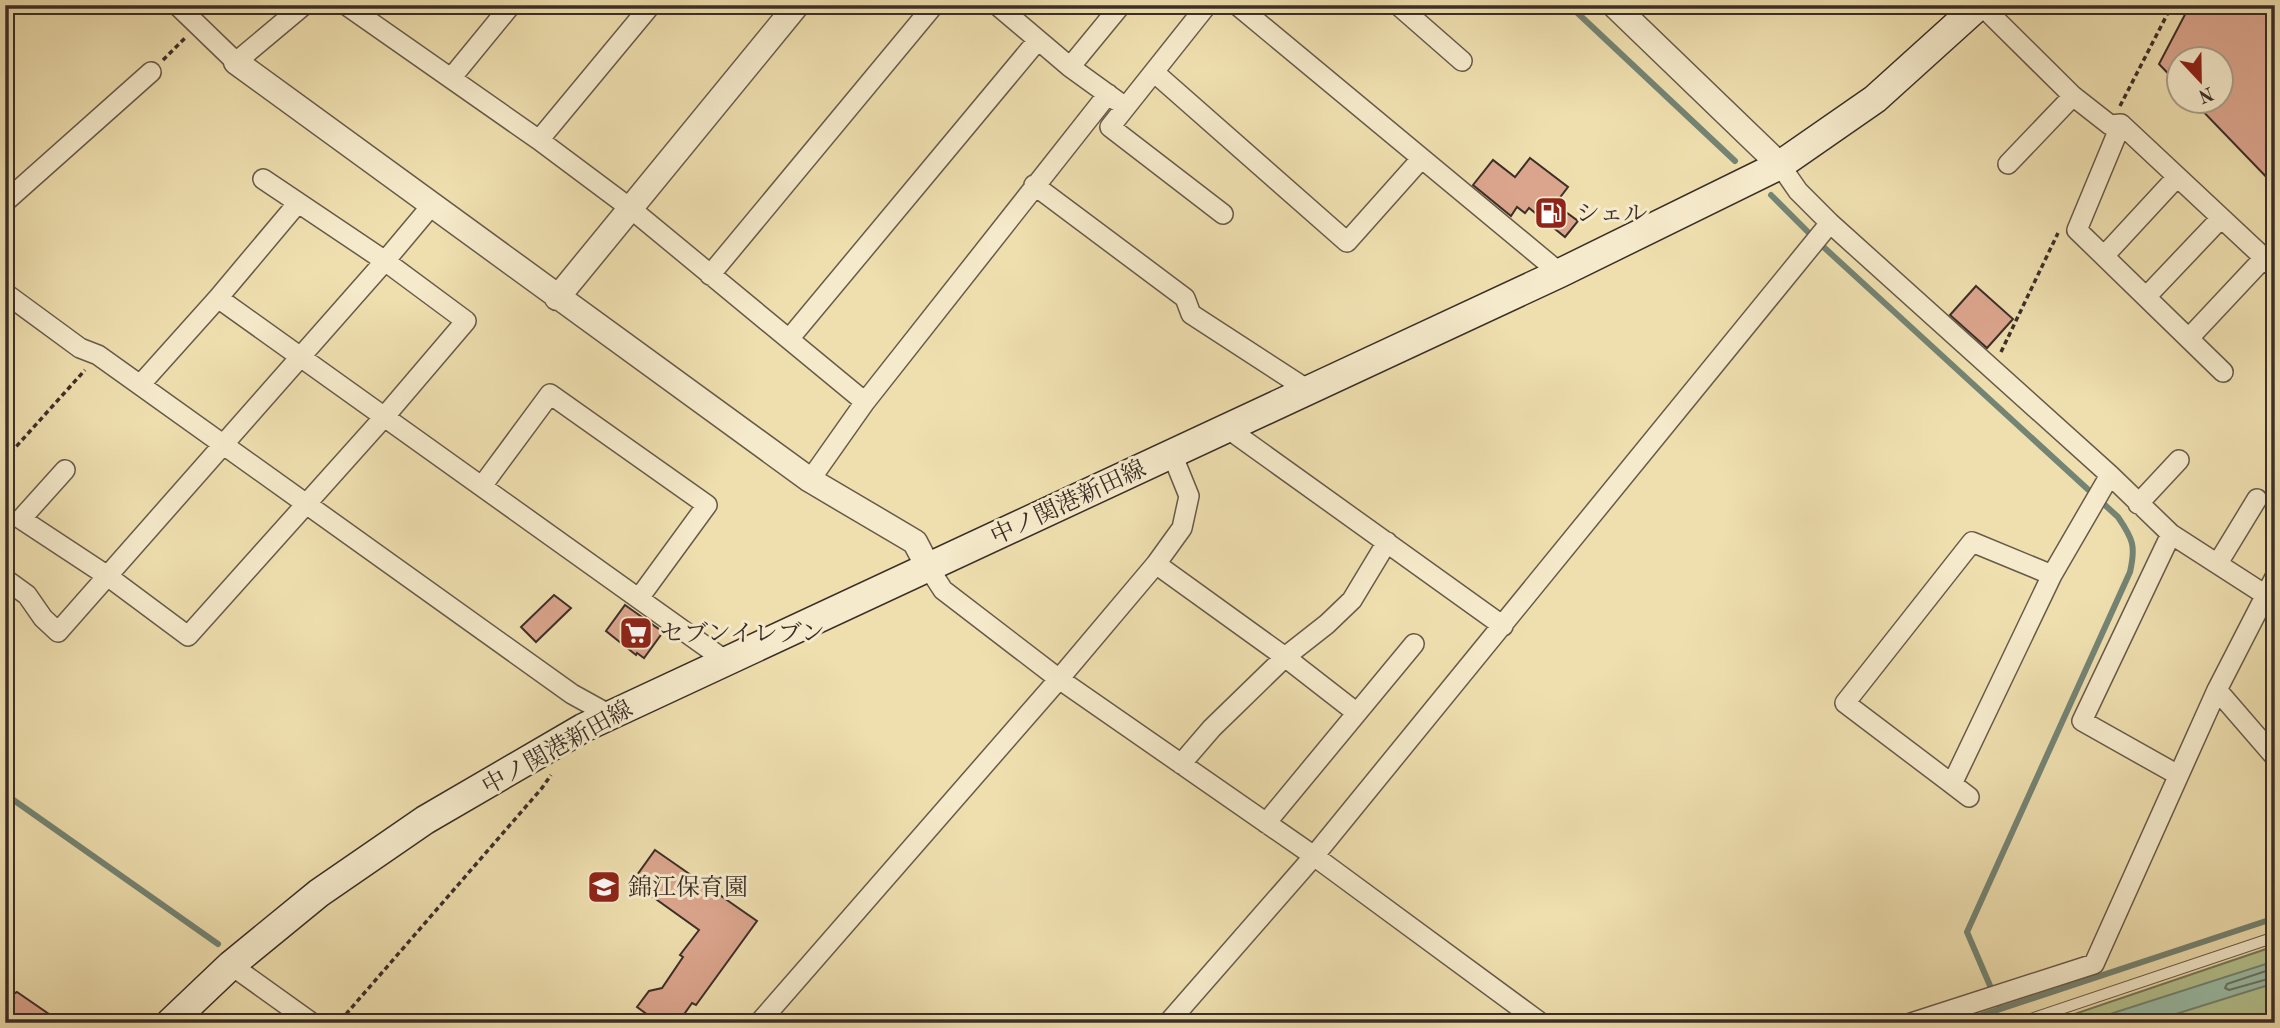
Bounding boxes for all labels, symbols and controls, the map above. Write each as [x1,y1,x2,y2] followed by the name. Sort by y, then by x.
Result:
[2164,46,2234,116] north arrow
[2195,82,2216,105] text: N
[1532,194,1570,232] fuel station icon: シェル
[1576,203,1648,227] place label: シェル
[986,455,1150,550] street label: 中ノ関港新田線
[617,614,655,652] supermarket icon: セブンイレブン
[660,621,825,647] place label: セブンイレブン
[477,695,637,800] street label: 中ノ関港新田線
[585,868,623,906] school or university icon: 錦江保育園
[628,874,748,901] place label: 錦江保育園

